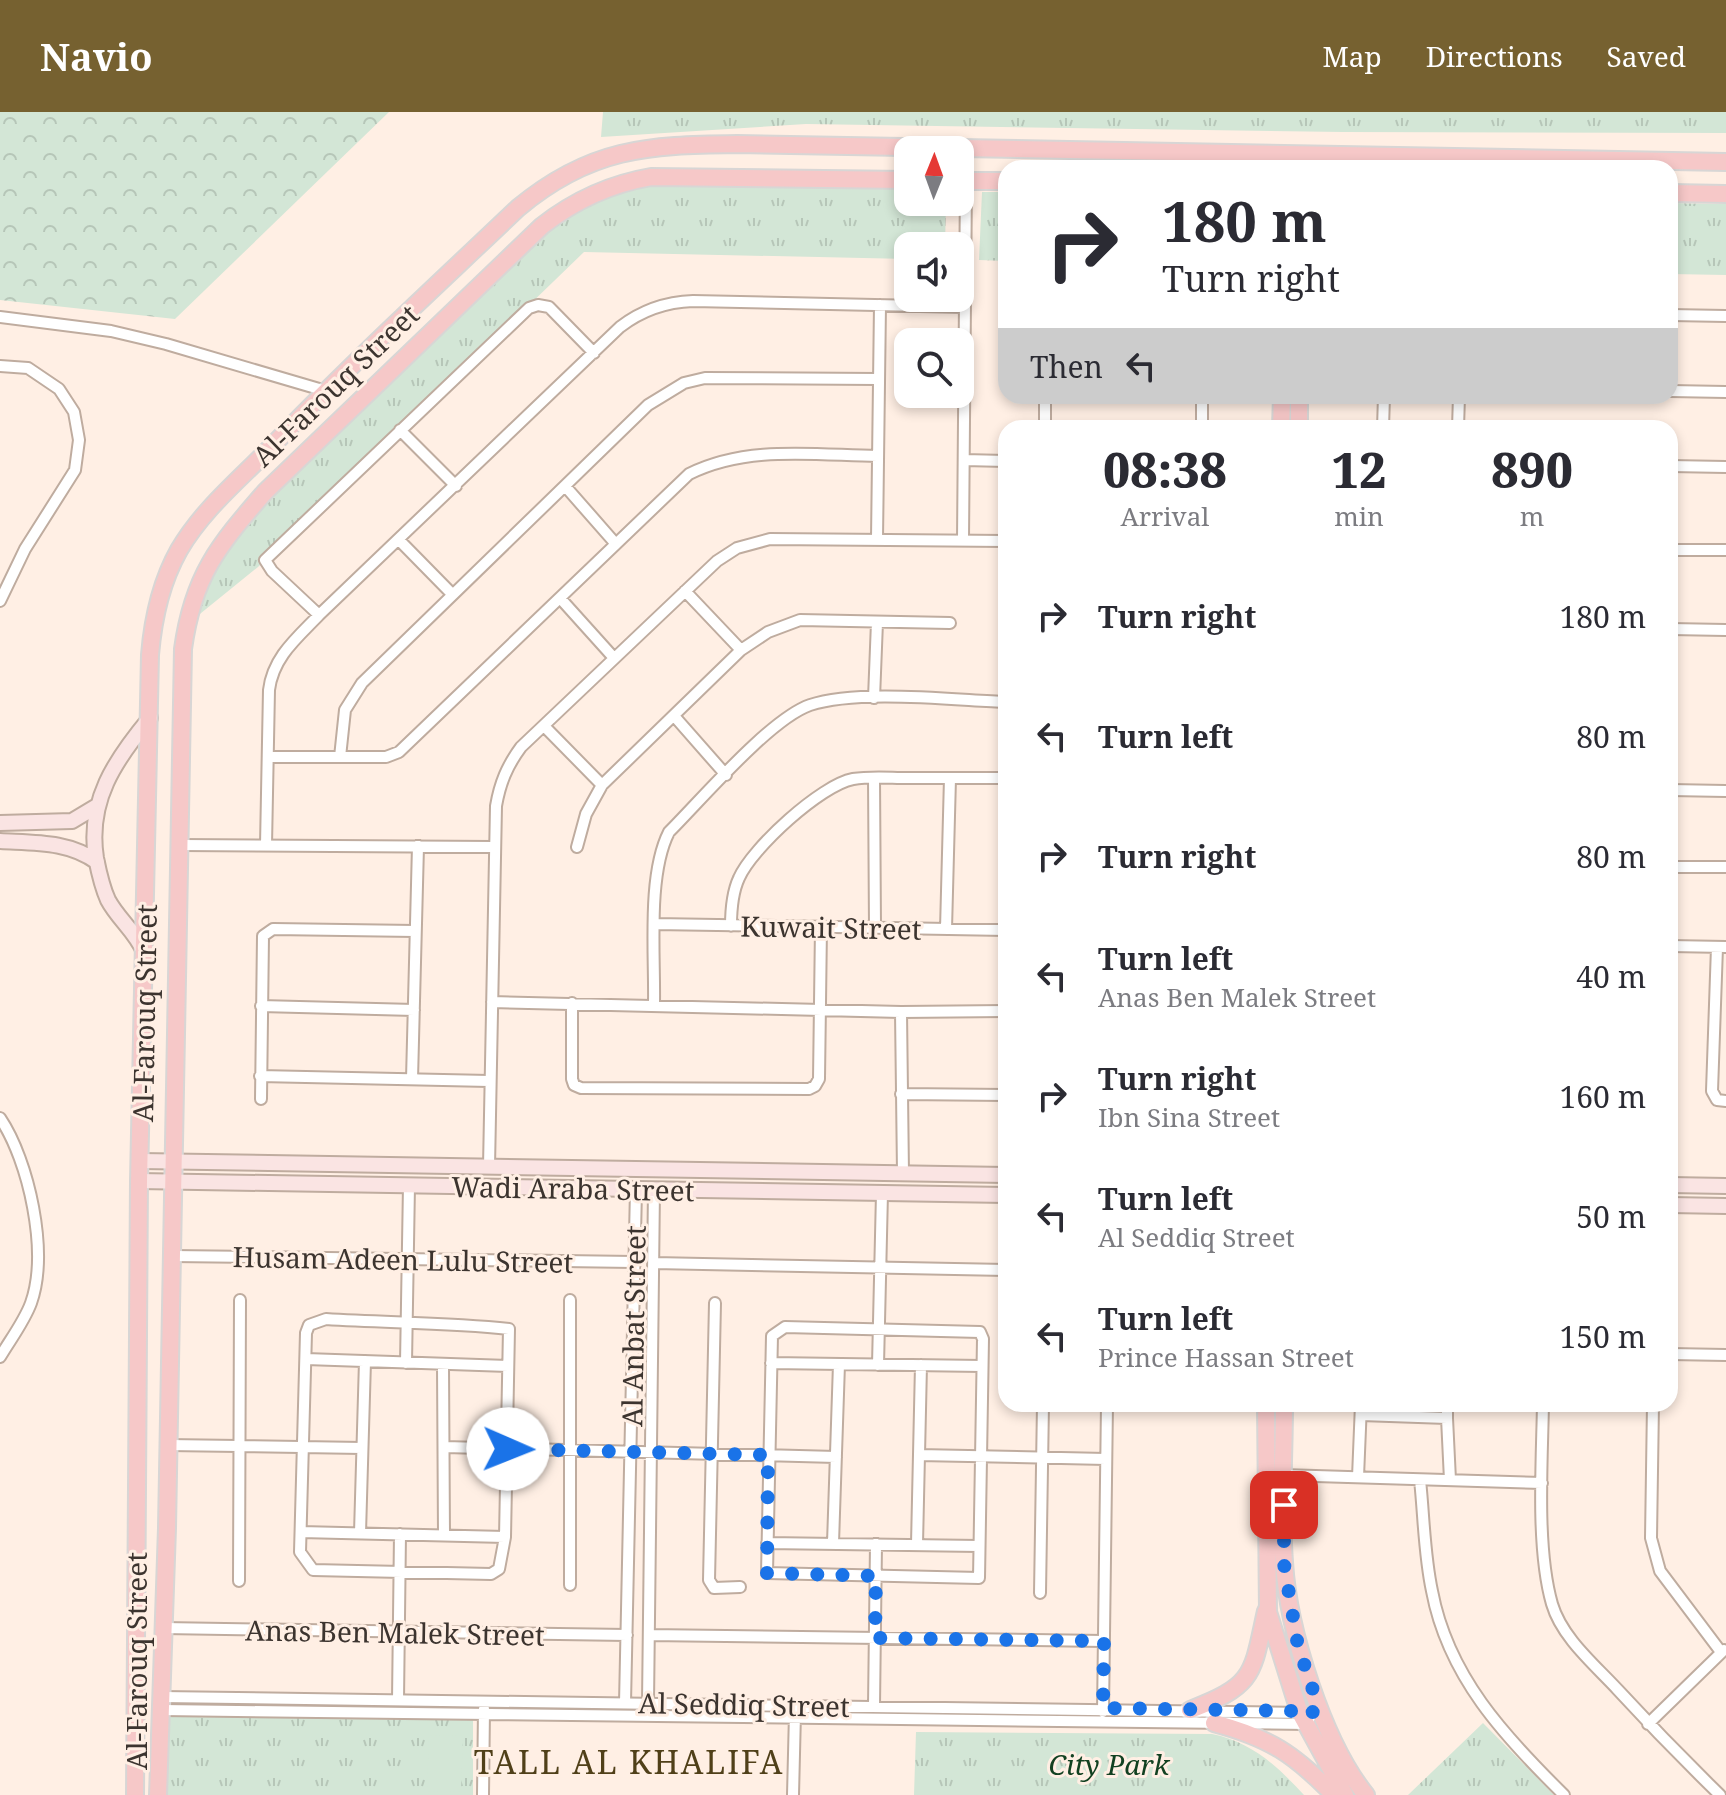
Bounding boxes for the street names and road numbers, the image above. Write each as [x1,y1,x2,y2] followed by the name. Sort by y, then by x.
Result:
[243,296,427,474] street label: Al-Farouq Street
[123,904,165,1122] street label: Al-Farouq Street
[740,906,922,948] street label: Kuwait Street
[451,1167,695,1209] street label: Wadi Araba Street
[612,1225,654,1427] street label: Al Anbat Street
[232,1237,574,1281] street label: Husam Adeen Lulu Street
[117,1552,155,1770] street label: Al-Farouq Street
[245,1610,545,1654] street label: Anas Ben Malek Street
[638,1683,850,1725] street label: Al Seddiq Street

